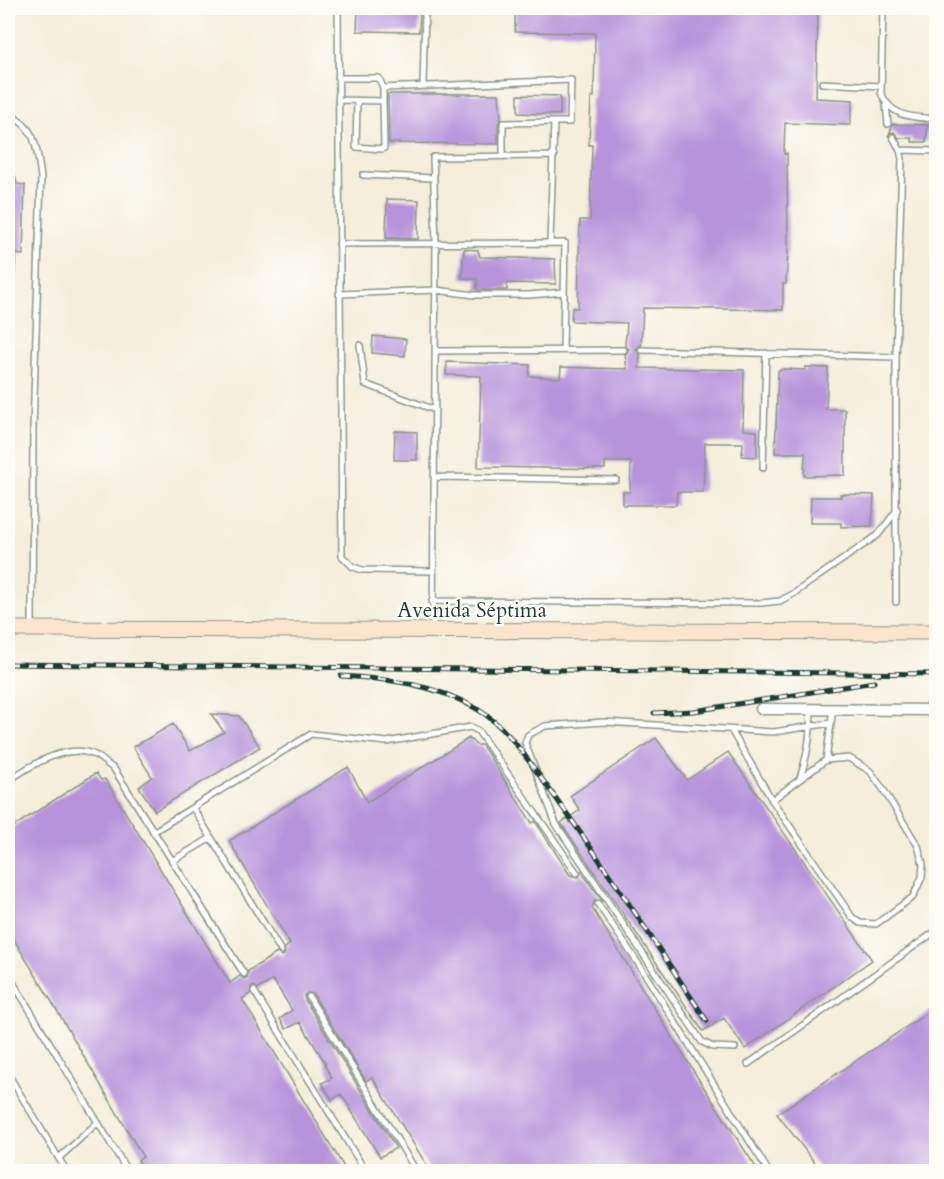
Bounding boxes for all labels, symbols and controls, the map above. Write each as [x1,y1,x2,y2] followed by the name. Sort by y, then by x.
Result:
[397,596,547,625] street label: Avenida Séptima

